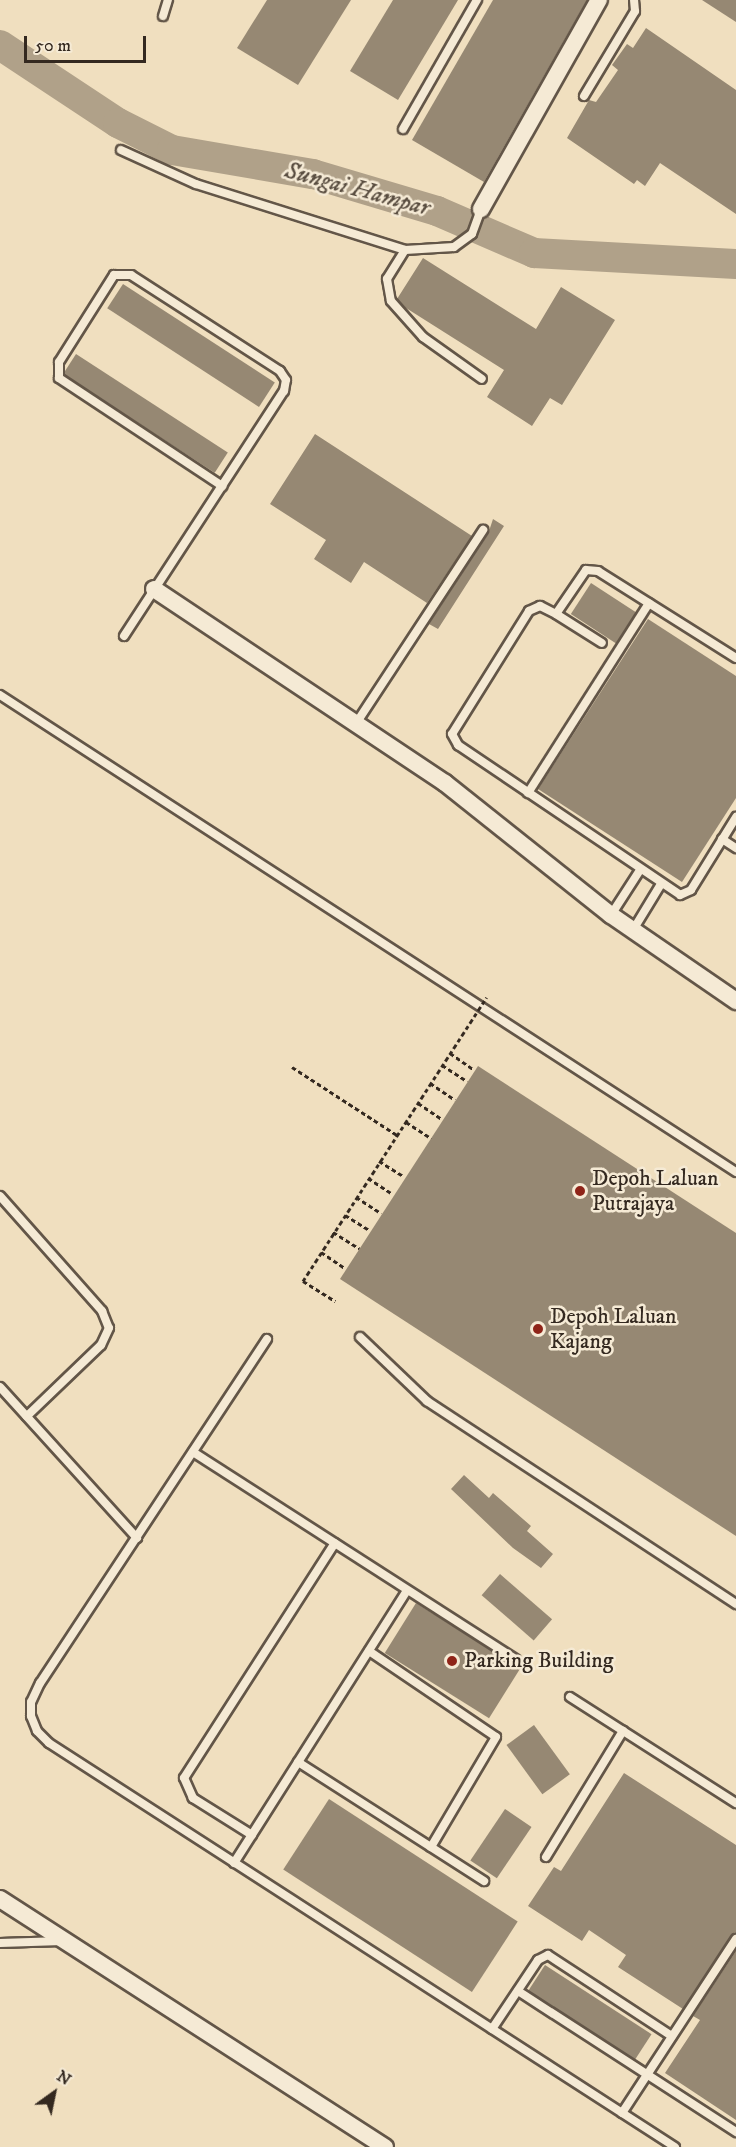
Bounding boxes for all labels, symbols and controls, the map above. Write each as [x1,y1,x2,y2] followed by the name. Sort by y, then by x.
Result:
[27,24,148,62] scale bar
[35,35,71,57] text: 50 m
[281,157,433,223] water label: Sungai Hampar
[592,1165,719,1216] place label: Depoh Laluan Putrajaya
[573,1184,587,1198] marker: Depoh Laluan Putrajaya
[550,1303,677,1354] place label: Depoh Laluan Kajang
[531,1322,545,1336] marker: Depoh Laluan Kajang
[464,1648,613,1674] place label: Parking Building
[445,1654,459,1668] marker: Parking Building
[24,2063,84,2123] north arrow
[53,2066,75,2090] text: N

